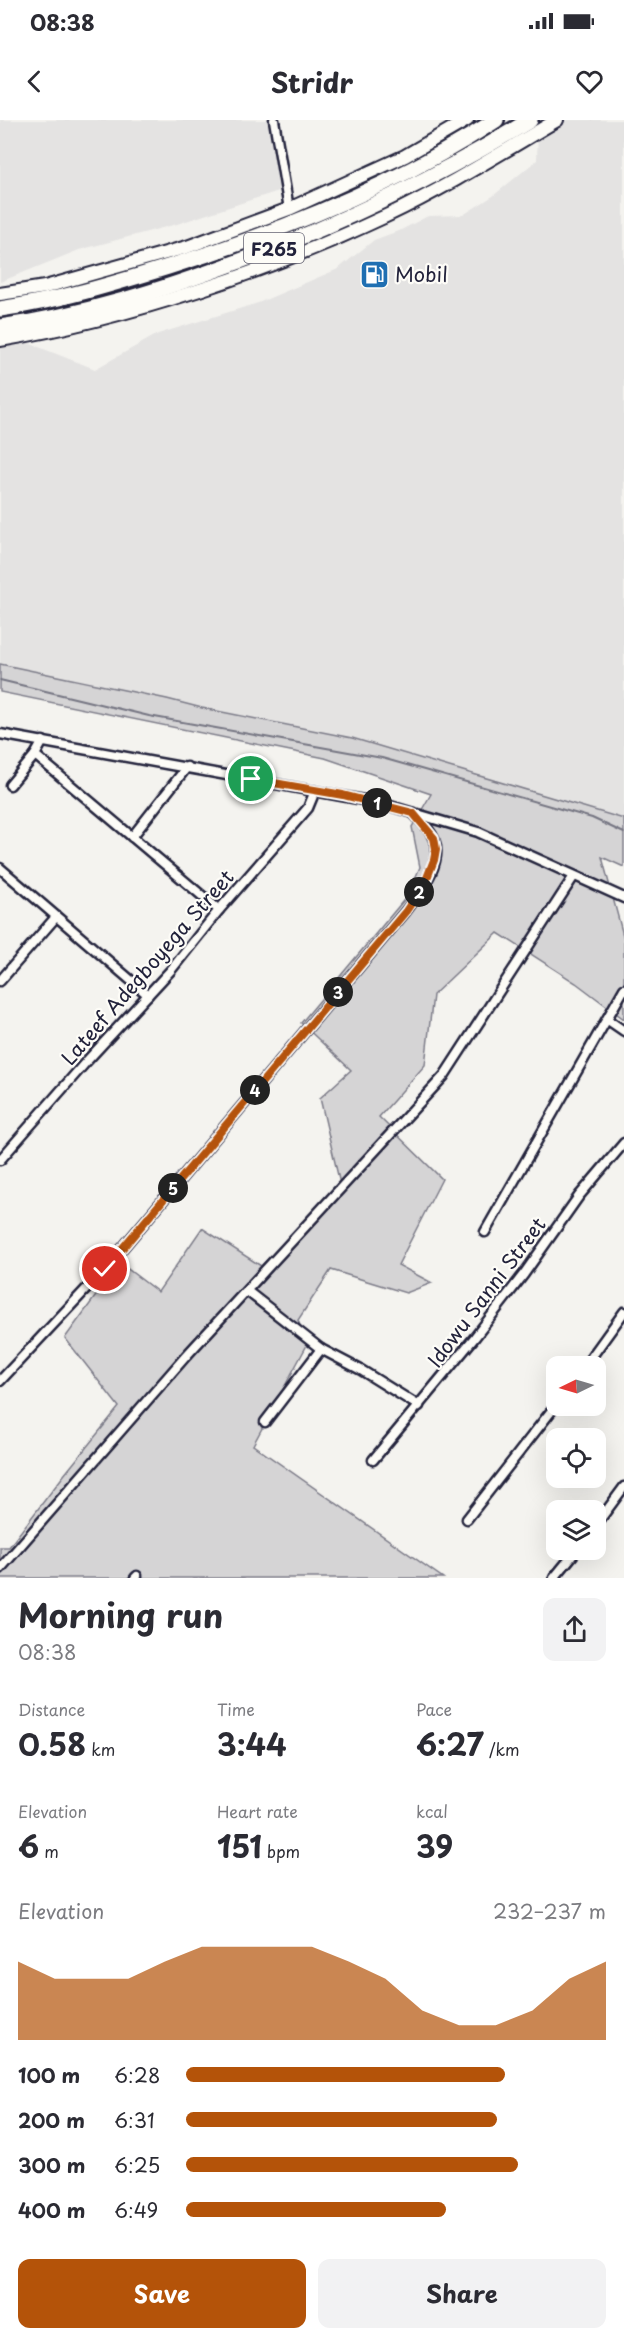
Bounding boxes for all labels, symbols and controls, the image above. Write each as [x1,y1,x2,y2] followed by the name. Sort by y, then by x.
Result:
[30,5,95,38] text: 08:38
[271,61,353,102] text: Stridr
[18,65,51,98] icon: back
[573,65,606,98] icon: heart
[244,233,304,263] road number: F265
[358,258,390,290] fuel station icon: Mobil
[395,259,448,289] place label: Mobil
[225,753,276,804] pin
[234,762,267,795] icon: arrive
[362,788,392,818] pin: 1
[373,791,381,815] text: 1
[54,863,240,1071] street label: Lateef Adegboyega Street
[404,877,434,907] pin: 2
[413,880,425,904] text: 2
[323,977,353,1007] pin: 3
[333,980,343,1004] text: 3
[240,1075,270,1105] pin: 4
[250,1078,260,1102] text: 4
[158,1173,188,1203] pin: 5
[168,1176,178,1200] text: 5
[420,1211,552,1373] street label: Idowu Sanni Street
[79,1243,130,1294] pin
[88,1252,121,1285] icon: check
[546,1356,606,1416] north arrow
[546,1356,606,1560] map controls
[546,1428,606,1488] button: locate
[546,1500,606,1560] button: layers
[18,1589,223,1639] text: Morning run
[543,1598,606,1661] button: share
[18,1637,77,1667] text: 08:38
[18,1697,85,1721] text: Distance
[217,1697,255,1721] text: Time
[416,1697,452,1721] text: Pace
[18,1721,86,1766] text: 0.58
[217,1721,287,1766] text: 3:44
[416,1721,484,1766] text: 6:27
[86,1737,115,1761] text: km
[484,1737,520,1761] text: /km
[18,1799,87,1823] text: Elevation
[217,1799,298,1823] text: Heart rate
[416,1799,448,1823] text: kcal
[18,1823,39,1868] text: 6
[217,1823,262,1868] text: 151
[416,1823,453,1868] text: 39
[39,1839,59,1863] text: m
[262,1839,300,1863] text: bpm
[18,1896,104,1926] text: Elevation
[493,1896,606,1926] text: 232–237 m
[18,2060,80,2090] text: 100 m
[114,2060,160,2090] text: 6:28
[18,2105,85,2135] text: 200 m
[114,2105,155,2135] text: 6:31
[18,2150,86,2180] text: 300 m
[114,2150,160,2180] text: 6:25
[18,2195,86,2225] text: 400 m
[114,2195,158,2225] text: 6:49
[18,2259,306,2328] button: Save
[318,2259,606,2328] button: Share

